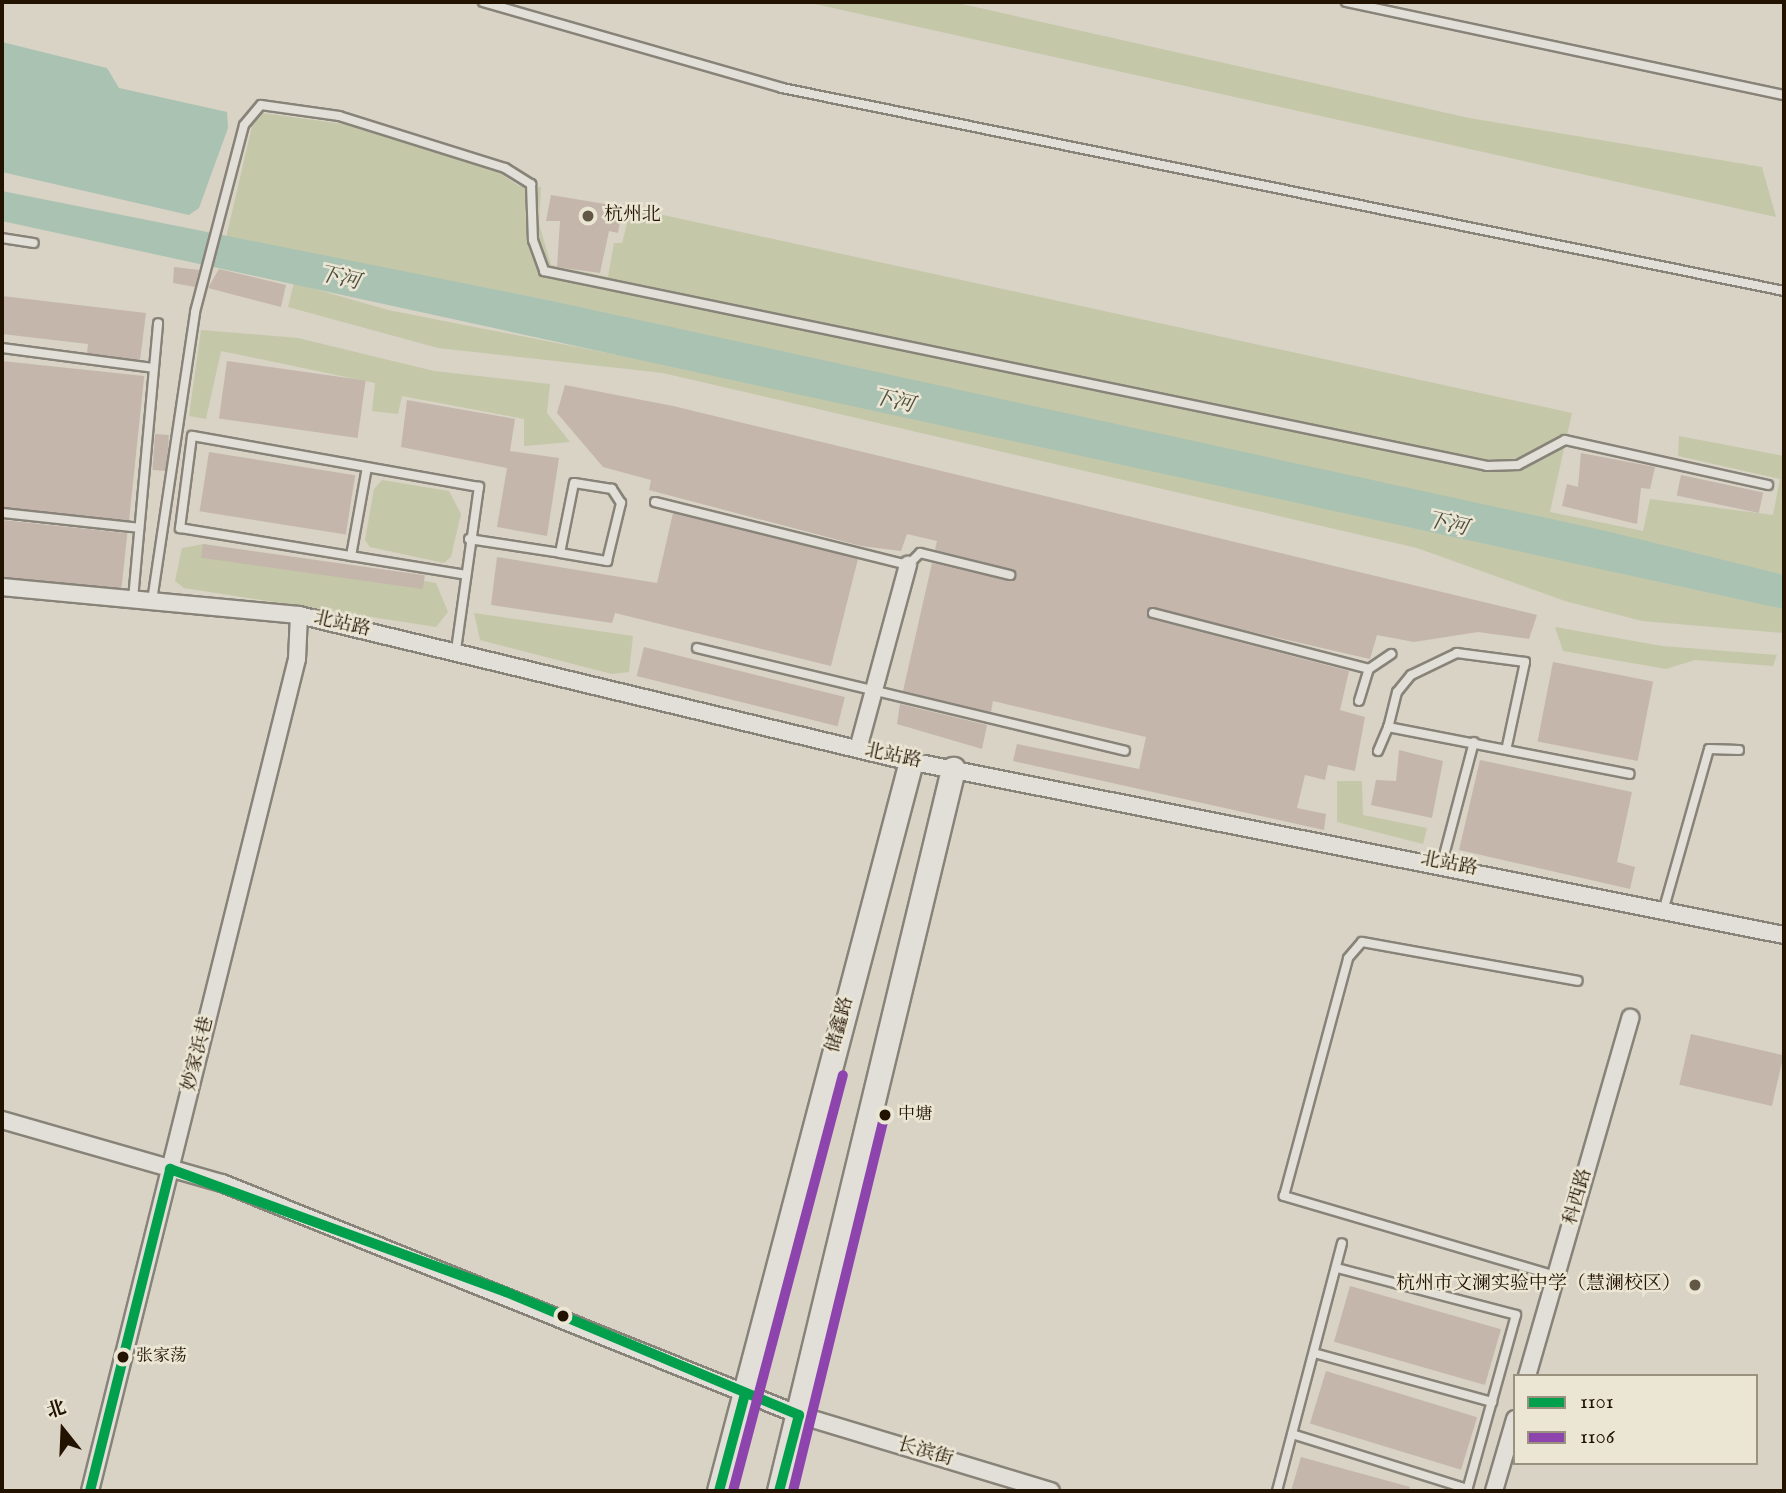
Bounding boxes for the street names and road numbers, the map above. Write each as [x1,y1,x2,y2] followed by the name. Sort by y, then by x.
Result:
[312,607,372,643] street label: 北站路
[863,740,923,774] street label: 北站路
[1419,848,1479,882] street label: 北站路
[823,995,859,1055] street label: 储鑫路
[179,1014,219,1094] street label: 妙家浜巷
[1560,1166,1598,1228] street label: 科西路
[894,1434,956,1472] street label: 长滨街

